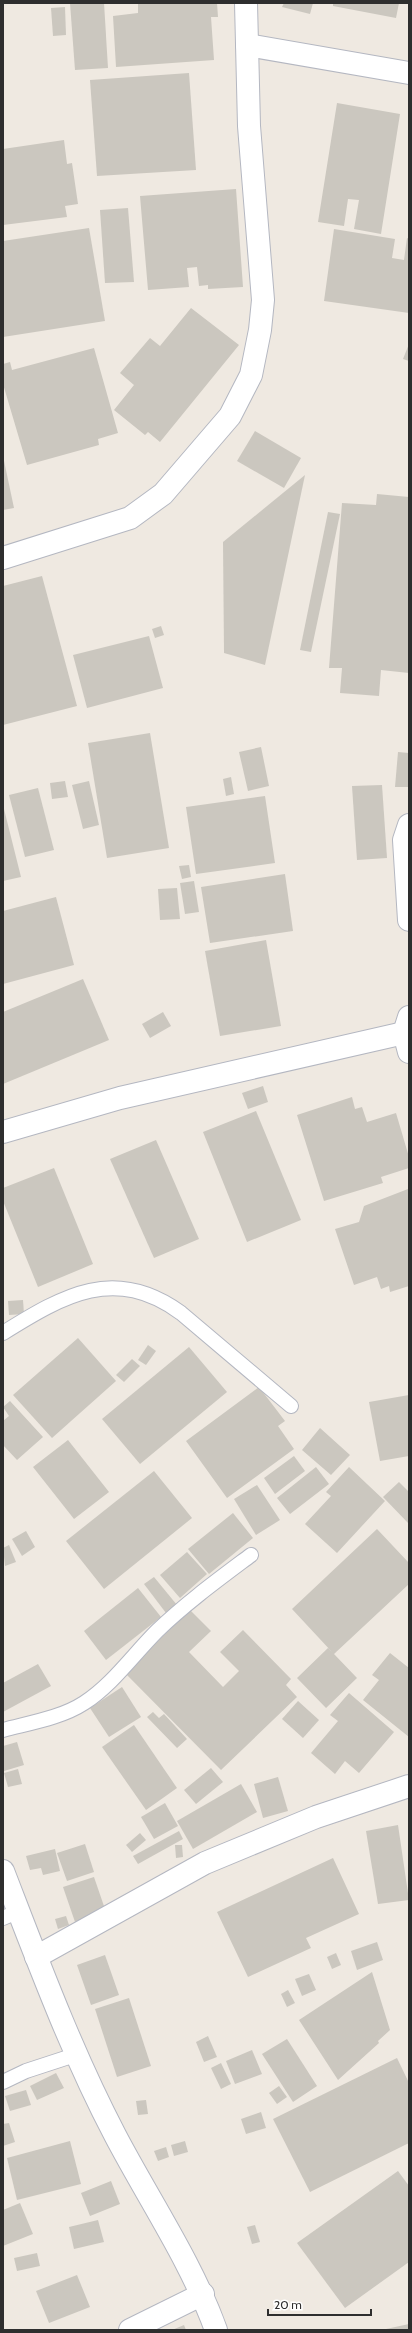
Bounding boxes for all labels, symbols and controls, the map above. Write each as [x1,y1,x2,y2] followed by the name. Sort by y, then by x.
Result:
[268,2291,371,2317] scale bar
[274,2297,302,2312] text: 20 m

